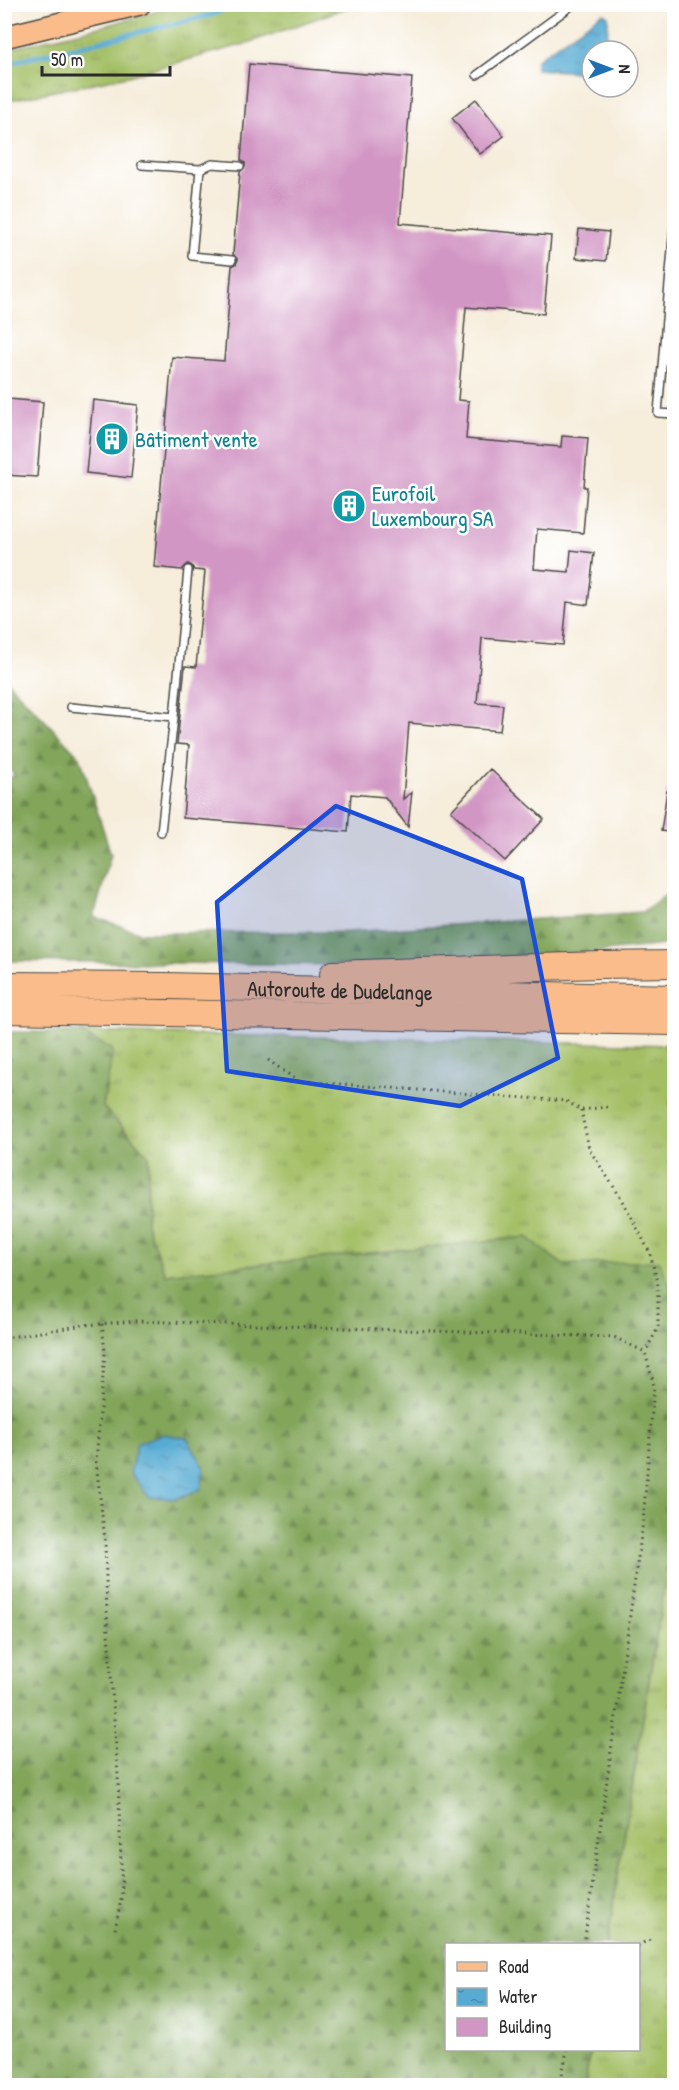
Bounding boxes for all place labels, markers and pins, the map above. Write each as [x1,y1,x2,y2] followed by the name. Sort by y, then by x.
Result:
[94,421,130,457] building icon: Bâtiment vente
[135,424,258,454] place label: Bâtiment vente
[372,478,494,533] place label: Eurofoil Luxembourg SA
[331,488,367,524] building icon: Eurofoil Luxembourg SA

